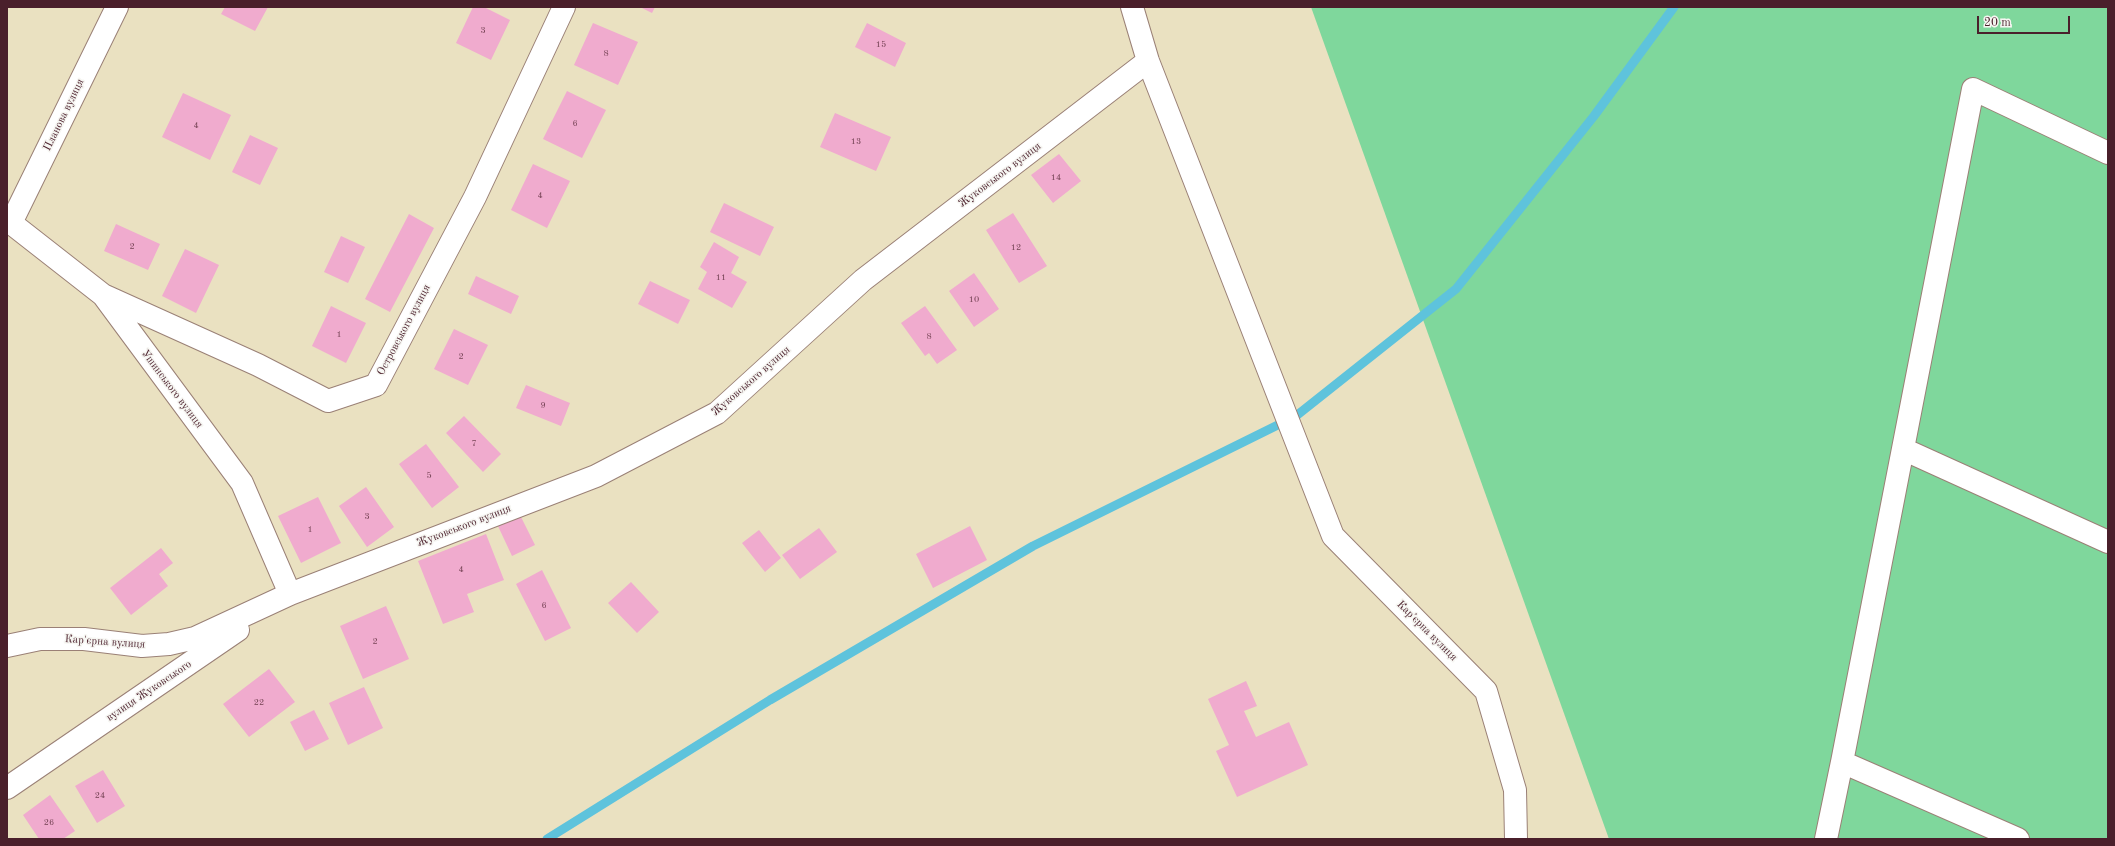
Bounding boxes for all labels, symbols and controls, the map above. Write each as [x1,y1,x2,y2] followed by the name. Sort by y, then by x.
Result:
[1979,8,2072,34] scale bar
[1984,17,2011,29] text: 20 m
[480,26,486,36] house number: 3
[876,40,886,50] house number: 15
[603,49,609,59] house number: 8
[41,77,87,153] street label: Планова вулиця
[572,119,578,129] house number: 6
[193,121,199,131] house number: 4
[851,137,861,147] house number: 13
[956,140,1044,210] street label: Жуковського вулиця
[1051,173,1061,183] house number: 14
[537,191,543,201] house number: 4
[129,242,135,252] house number: 2
[1011,243,1021,253] house number: 12
[716,273,726,283] house number: 11
[374,282,434,378] street label: Островського вулиця
[969,295,979,305] house number: 10
[336,330,342,340] house number: 1
[926,332,932,342] house number: 8
[709,343,793,419] street label: Жуковського вулиця
[138,347,206,431] street label: Ушинського вулиця
[458,352,464,362] house number: 2
[540,401,546,411] house number: 9
[471,439,477,449] house number: 7
[426,471,432,481] house number: 5
[415,502,513,550] street label: Жуковського вулиця
[364,512,370,522] house number: 3
[307,525,313,535] house number: 1
[458,565,464,575] house number: 4
[1394,598,1460,664] street label: Карʼєрна вулиця
[541,601,547,611] house number: 6
[64,633,146,651] street label: Кар'єрна вулиця
[372,637,378,647] house number: 2
[104,658,194,724] street label: вулиця Жуковського
[254,698,264,708] house number: 22
[95,791,105,801] house number: 24
[44,818,54,828] house number: 26

